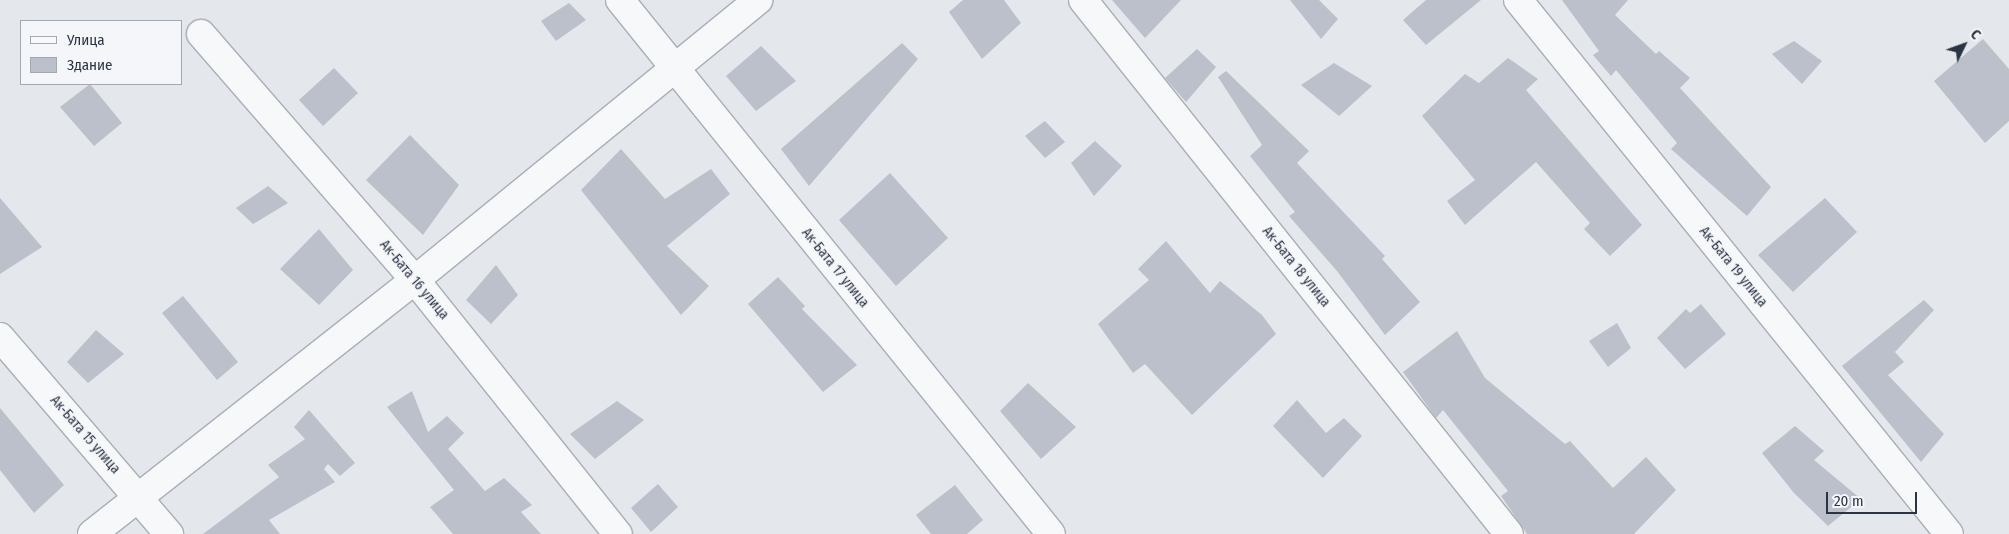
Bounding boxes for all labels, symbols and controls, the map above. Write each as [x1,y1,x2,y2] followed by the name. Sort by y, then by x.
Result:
[20,20,182,85] legend
[1939,20,1989,70] north arrow
[1967,26,1984,43] text: С
[67,31,105,49] text: Улица
[67,56,113,74] text: Здание
[1258,223,1334,311] street label: Ак-Бата 18 улица
[1695,223,1771,311] street label: Ак-Бата 19 улица
[798,225,872,311] street label: Ак-Бата 17 улица
[376,237,452,323] street label: Ак-Бата 16 улица
[46,392,124,478] street label: Ак-Бата 15 улица
[1829,482,1920,514] scale bar
[1834,492,1864,510] text: 20 m

